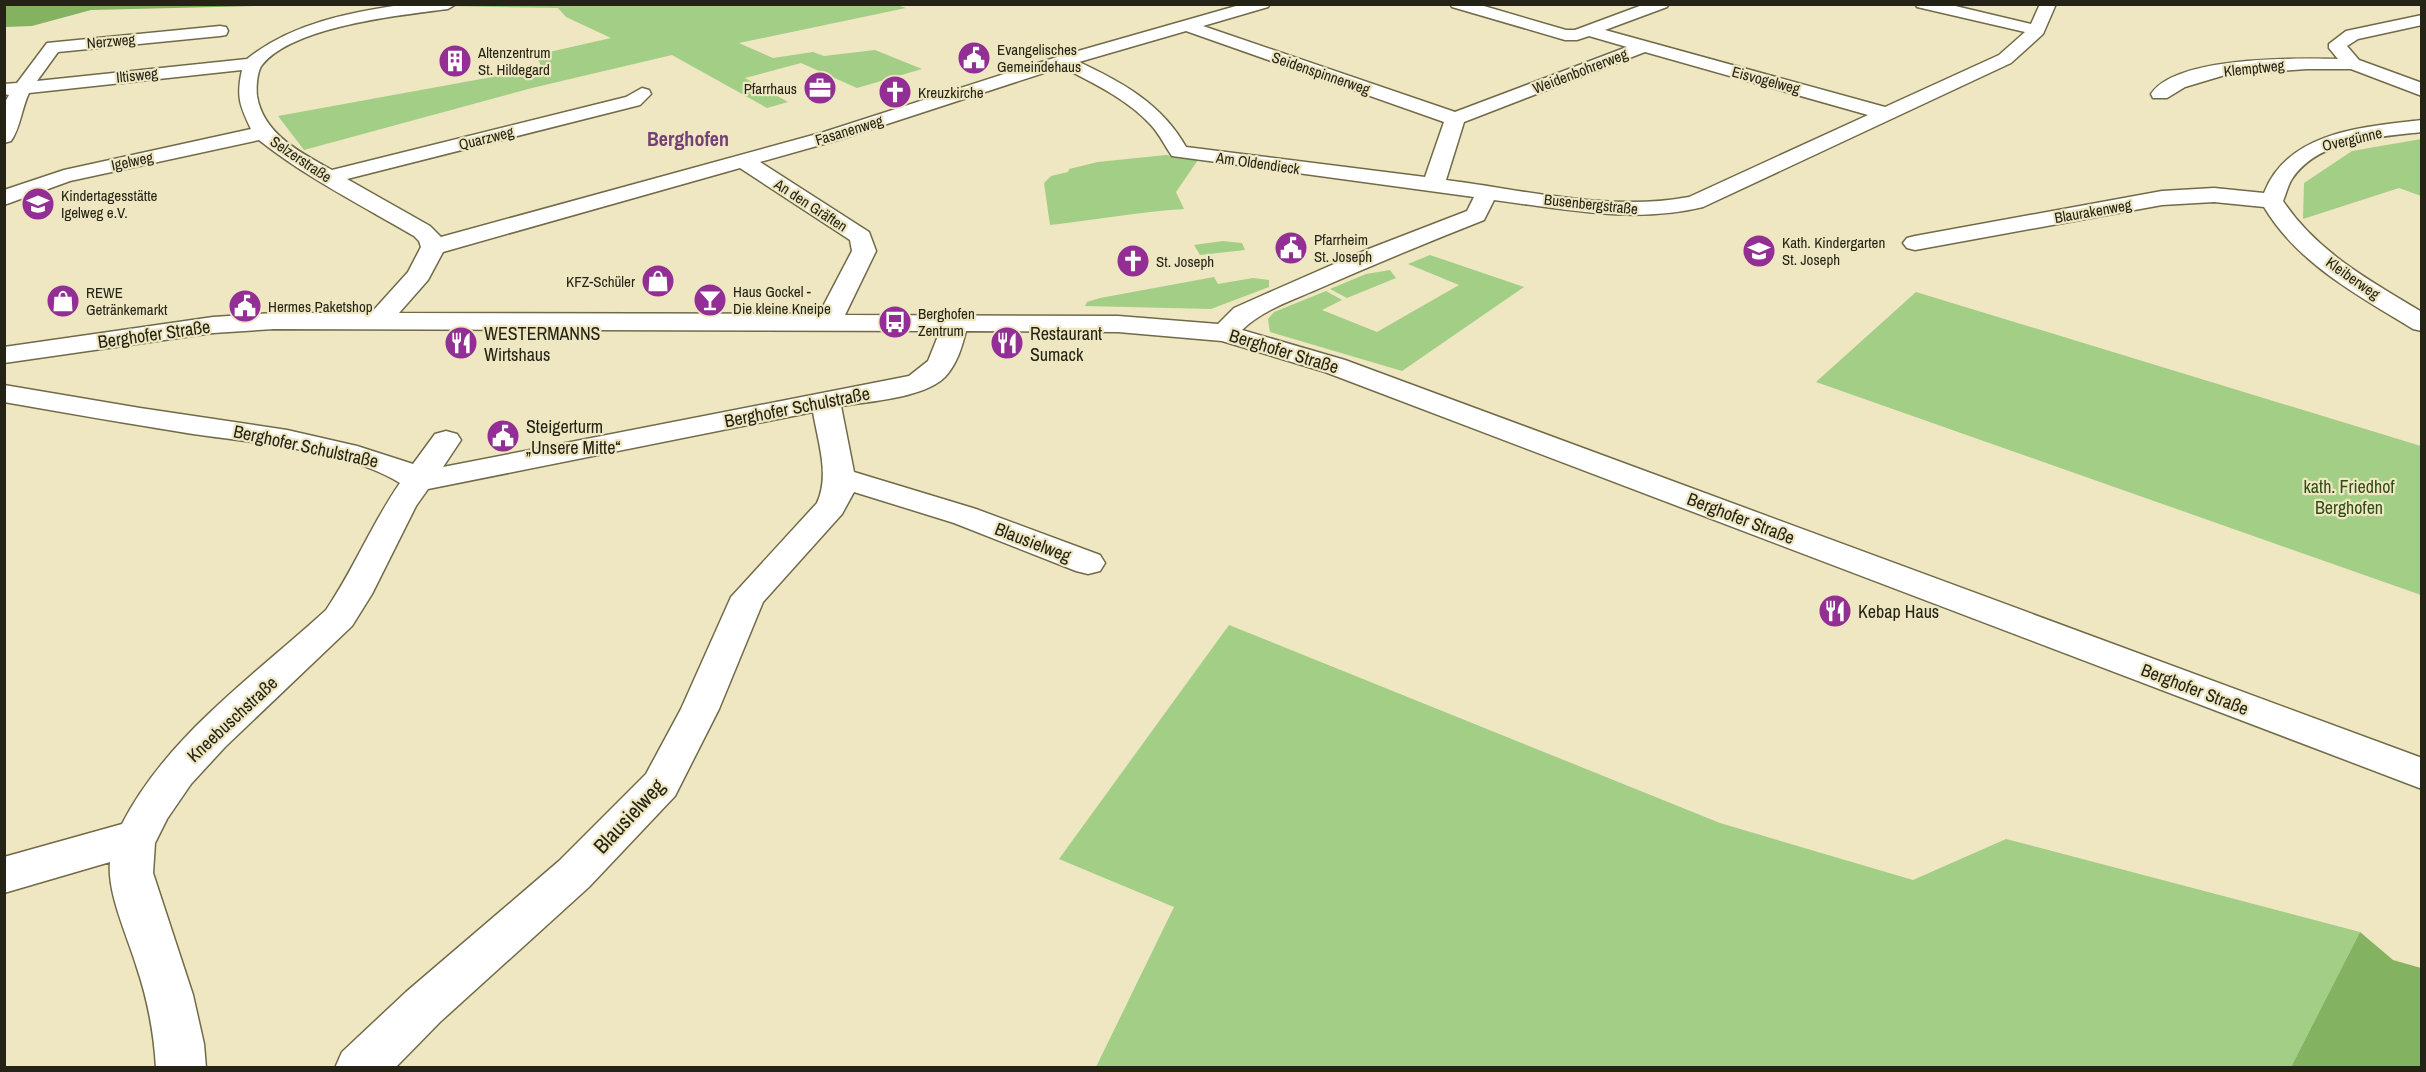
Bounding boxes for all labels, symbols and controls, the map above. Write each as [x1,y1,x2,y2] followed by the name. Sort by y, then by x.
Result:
[86,28,136,54] street label: Nerzweg
[997,39,1081,77] place label: Evangelisches Gemeindehaus
[956,40,992,76] public building icon: Evangelisches Gemeindehaus
[477,42,550,80] place label: Altenzentrum St. Hildegard
[437,43,473,79] building icon: Altenzentrum St. Hildegard
[1529,43,1631,99] street label: Weidenbohrerweg
[1269,46,1373,100] street label: Seidenspinnerweg
[2223,54,2286,82] street label: Klemptweg
[1730,61,1803,99] street label: Eisvogelweg
[115,62,159,88] street label: Iltisweg
[802,70,838,106] office icon: Pfarrhaus
[877,74,913,110] church icon: Kreuzkirche
[744,78,797,99] place label: Pfarrhaus
[918,82,984,103] place label: Kreuzkirche
[813,110,886,150] street label: Fasanenweg
[456,121,516,155] street label: Quarzweg
[2320,122,2384,156] street label: Overgünne
[647,125,729,152] district label: Berghofen
[266,131,336,187] street label: Selzerstraße
[109,146,155,176] street label: Igelweg
[1214,147,1302,179] street label: Am Oldendieck
[769,173,852,237] street label: An den Gräften
[61,185,158,223] place label: Kindertagesstätte Igelweg e.V.
[20,186,56,222] school or university icon: Kindertagesstätte Igelweg e.V.
[1543,189,1639,219] street label: Busenbergstraße
[2053,194,2133,228] street label: Blaurakenweg
[1314,229,1372,267] place label: Pfarrheim St. Joseph
[1273,230,1309,266] public building icon: Pfarrheim St. Joseph
[1782,232,1885,270] place label: Kath. Kindergarten St. Joseph
[1741,233,1777,269] school or university icon: Kath. Kindergarten St. Joseph
[1115,243,1151,279] church icon: St. Joseph
[1156,251,1214,272] place label: St. Joseph
[2322,252,2384,304] street label: Kleiberweg
[640,263,676,299] shop icon: KFZ-Schüler
[566,271,635,292] place label: KFZ-Schüler
[733,281,831,319] place label: Haus Gockel - Die kleine Kneipe
[86,282,168,320] place label: REWE Getränkemarkt
[692,282,728,318] bar icon: Haus Gockel - Die kleine Kneipe
[45,283,81,319] shop icon: REWE Getränkemarkt
[227,288,263,324] public building icon: Hermes Paketshop
[268,296,373,317] place label: Hermes Paketshop
[918,303,975,341] place label: Berghofen Zentrum
[877,304,913,340] bus stop icon: Berghofen Zentrum
[96,314,212,354] street label: Berghofer Straße
[484,321,601,367] place label: WESTERMANNS Wirtshaus
[1030,321,1102,367] place label: Restaurant Sumack
[1226,322,1342,380] street label: Berghofer Straße
[443,325,479,361] restaurant icon: WESTERMANNS Wirtshaus
[989,325,1025,361] restaurant icon: Restaurant Sumack
[722,381,872,433] street label: Berghofer Schulstraße
[526,414,620,460] place label: Steigerturm „Unsere Mitte“
[231,418,381,474] street label: Berghofer Schulstraße
[485,418,521,454] public building icon: Steigerturm „Unsere Mitte“
[2303,474,2395,520] park label: kath. Friedhof Berghofen
[1684,486,1798,550] street label: Berghofer Straße
[991,516,1075,568] street label: Blausielweg
[1817,593,1853,629] restaurant icon: Kebap Haus
[1858,599,1939,624] place label: Kebap Haus
[2138,657,2252,721] street label: Berghofer Straße
[181,670,283,768] street label: Kneebuschstraße
[587,772,672,860] street label: Blausielweg

